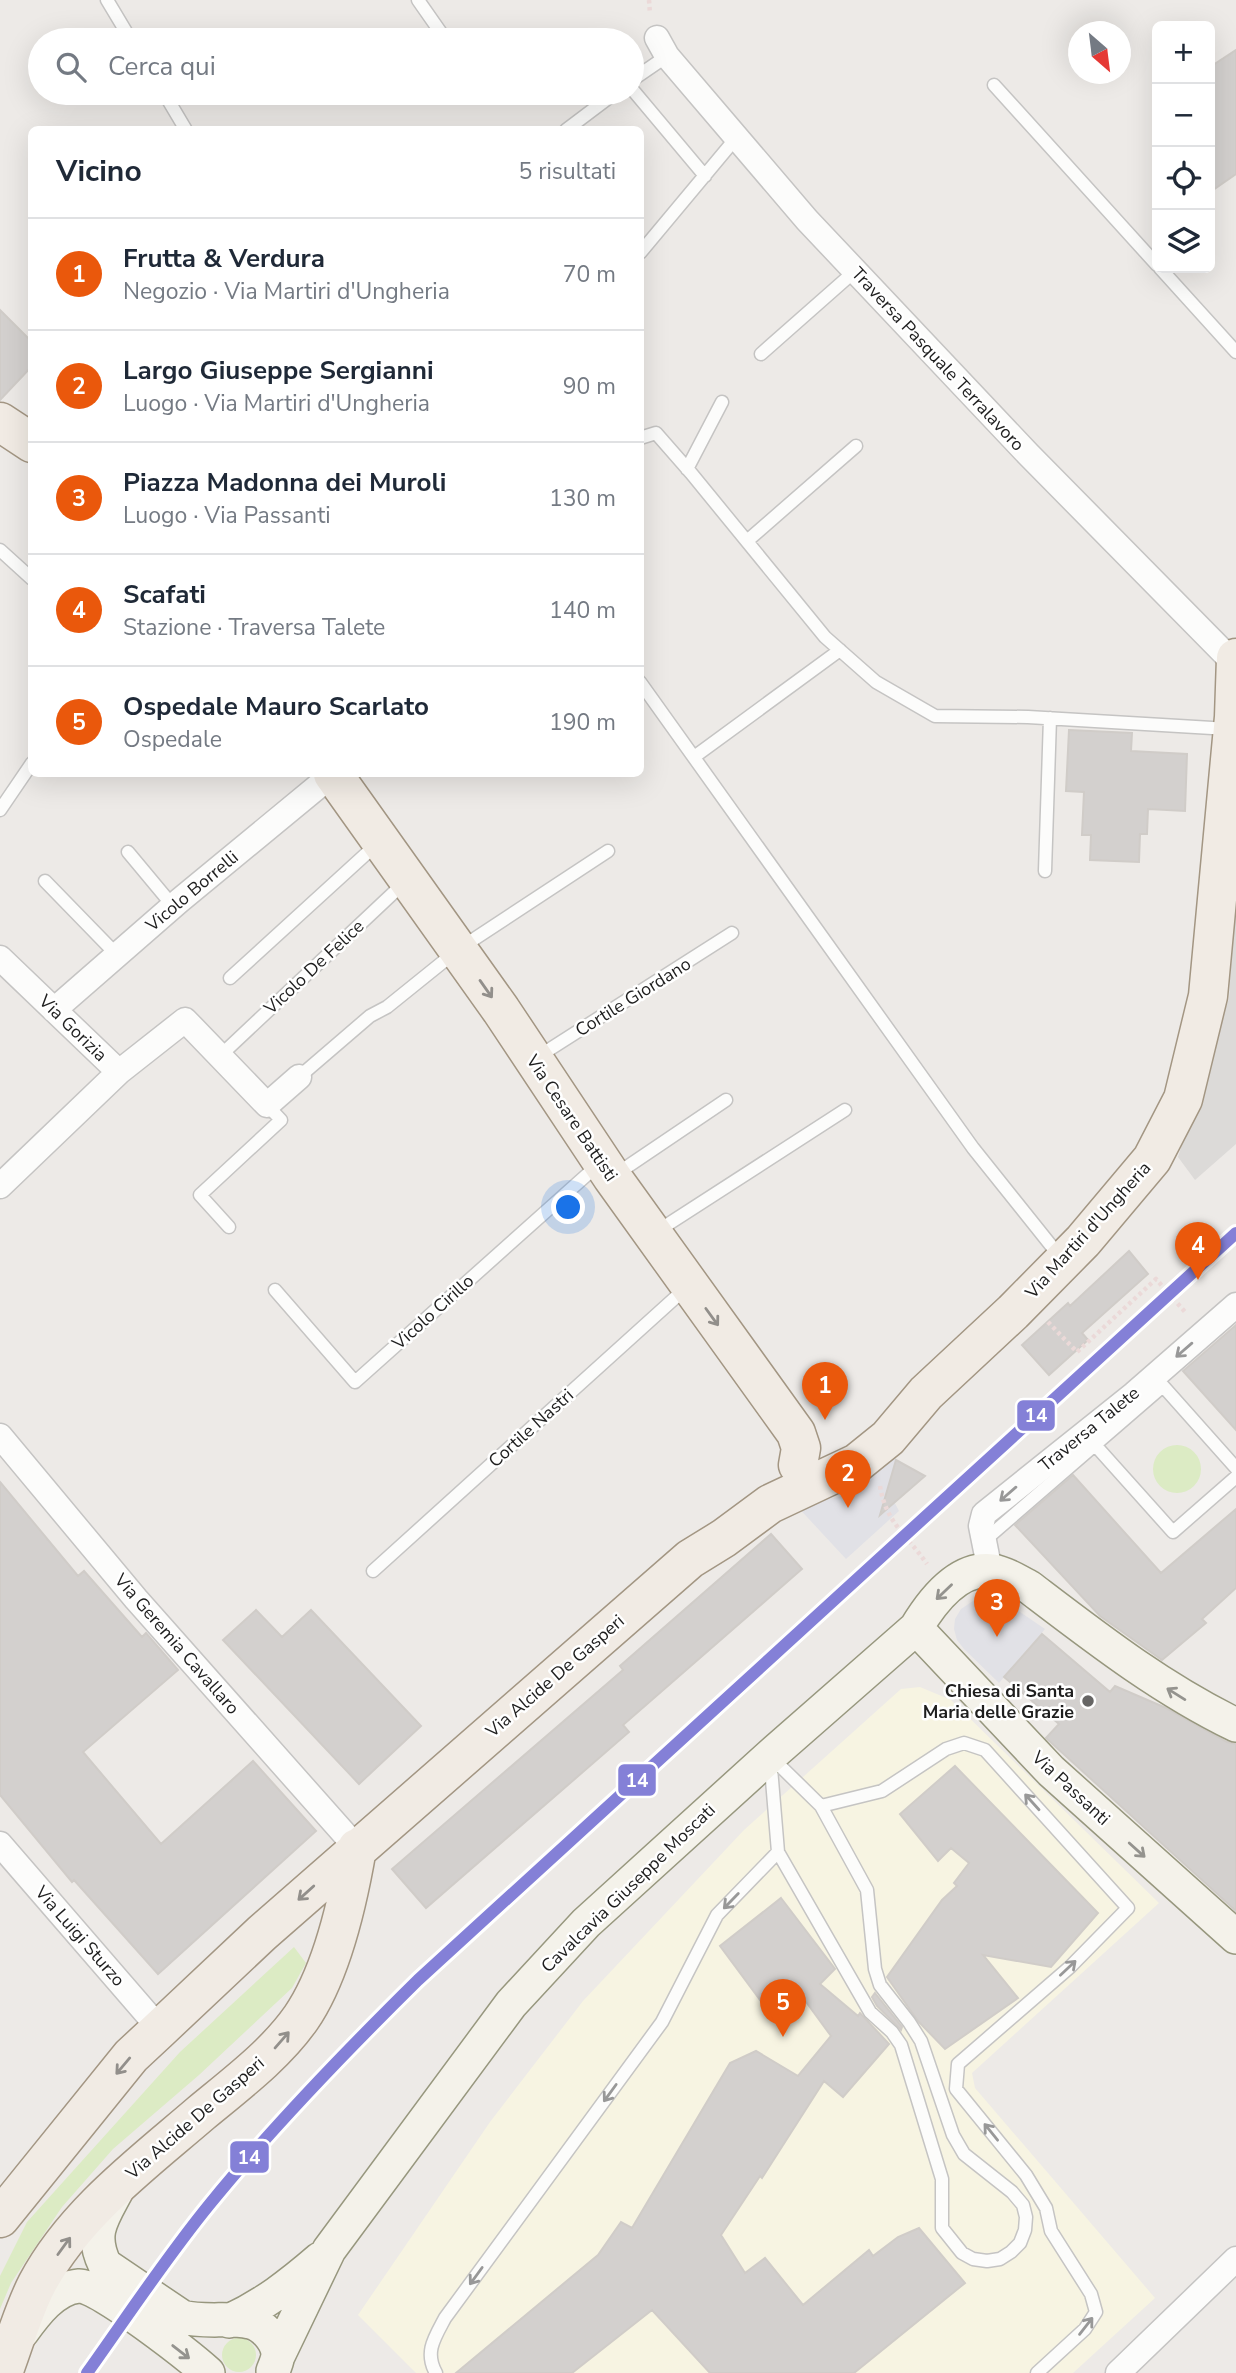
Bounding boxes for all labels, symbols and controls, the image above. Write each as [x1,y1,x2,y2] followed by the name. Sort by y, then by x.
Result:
[1068,21,1131,84] north arrow
[1152,21,1215,273] map controls
[1152,21,1215,84] button: +
[28,28,644,105] search box
[52,48,90,86] icon: search
[108,49,216,84] text: Cerca qui
[1152,84,1215,147] button: −
[1152,147,1215,210] button: locate
[56,151,142,192] text: Vicino
[519,156,616,187] text: 5 risultati
[1152,210,1215,273] button: layers
[123,241,325,276] text: Frutta & Verdura
[72,259,86,290] text: 1
[563,259,616,290] text: 70 m
[846,262,1030,456] street label: Traversa Pasquale Terralavoro
[123,276,450,307] text: Negozio · Via Martiri d'Ungheria
[123,353,434,388] text: Largo Giuseppe Sergianni
[72,371,86,402] text: 2
[563,371,616,402] text: 90 m
[123,388,430,419] text: Luogo · Via Martiri d'Ungheria
[123,465,446,500] text: Piazza Madonna dei Muroli
[72,483,86,514] text: 3
[549,483,616,514] text: 130 m
[123,500,331,531] text: Luogo · Via Passanti
[123,577,206,612] text: Scafati
[72,595,86,626] text: 4
[549,595,616,626] text: 140 m
[123,612,385,643] text: Stazione · Traversa Talete
[123,689,429,724] text: Ospedale Mauro Scarlato
[72,707,86,738] text: 5
[549,707,616,738] text: 190 m
[123,724,222,755] text: Ospedale
[140,845,243,937] street label: Vicolo Borrelli
[258,914,369,1020] street label: Vicolo De Felice
[571,952,695,1042] street label: Cortile Giordano
[479,978,493,998] one-way arrow
[33,989,112,1067] street label: Via Gorizia
[520,1049,623,1186] street label: Via Cesare Battisti
[1019,1156,1156,1304] street label: Via Martiri d'Ungheria
[551,1190,585,1224] your location
[1175,1222,1221,1280] pin: 4
[386,1269,479,1356] street label: Vicolo Cirillo
[705,1307,719,1326] one-way arrow
[1176,1342,1194,1358] one-way arrow
[802,1362,848,1420] pin: 1
[1034,1381,1144,1477] street label: Traversa Talete
[483,1383,579,1473] street label: Cortile Nastri
[1016,1399,1056,1432] line badge: 14
[1025,1403,1047,1429] text: 14
[825,1450,871,1508] pin: 2
[999,1486,1017,1502] one-way arrow
[108,1568,245,1720] street label: Via Geremia Cavallaro
[974,1579,1020,1637] pin: 3
[936,1584,953,1601] one-way arrow
[480,1609,629,1743] street label: Via Alcide De Gasperi
[923,1679,1074,1724] place label: Chiesa di Santa Maria delle Grazie
[1166,1686,1186,1700] one-way arrow
[1080,1693,1096,1709] marker: Chiesa di Santa Maria delle Grazie
[1026,1745,1115,1830] street label: Via Passanti
[617,1763,657,1797] line badge: 14
[626,1768,648,1794] text: 14
[1024,1794,1041,1811] one-way arrow
[536,1798,720,1978] street label: Cavalcavia Giuseppe Moscati
[1128,1841,1145,1858] one-way arrow
[29,1880,130,1991] street label: Via Luigi Sturzo
[297,1885,315,1901] one-way arrow
[722,1893,739,1910] one-way arrow
[1059,1959,1076,1976] one-way arrow
[760,1979,806,2037] pin: 5
[274,2031,290,2049] one-way arrow
[120,2051,269,2185] street label: Via Alcide De Gasperi
[115,2057,131,2075] one-way arrow
[603,2083,617,2102] one-way arrow
[984,2124,999,2142] one-way arrow
[229,2140,270,2174] line badge: 14
[238,2145,260,2171] text: 14
[56,2237,71,2256] one-way arrow
[468,2267,483,2285] one-way arrow
[1078,2317,1093,2335] one-way arrow
[171,2344,190,2359] one-way arrow

